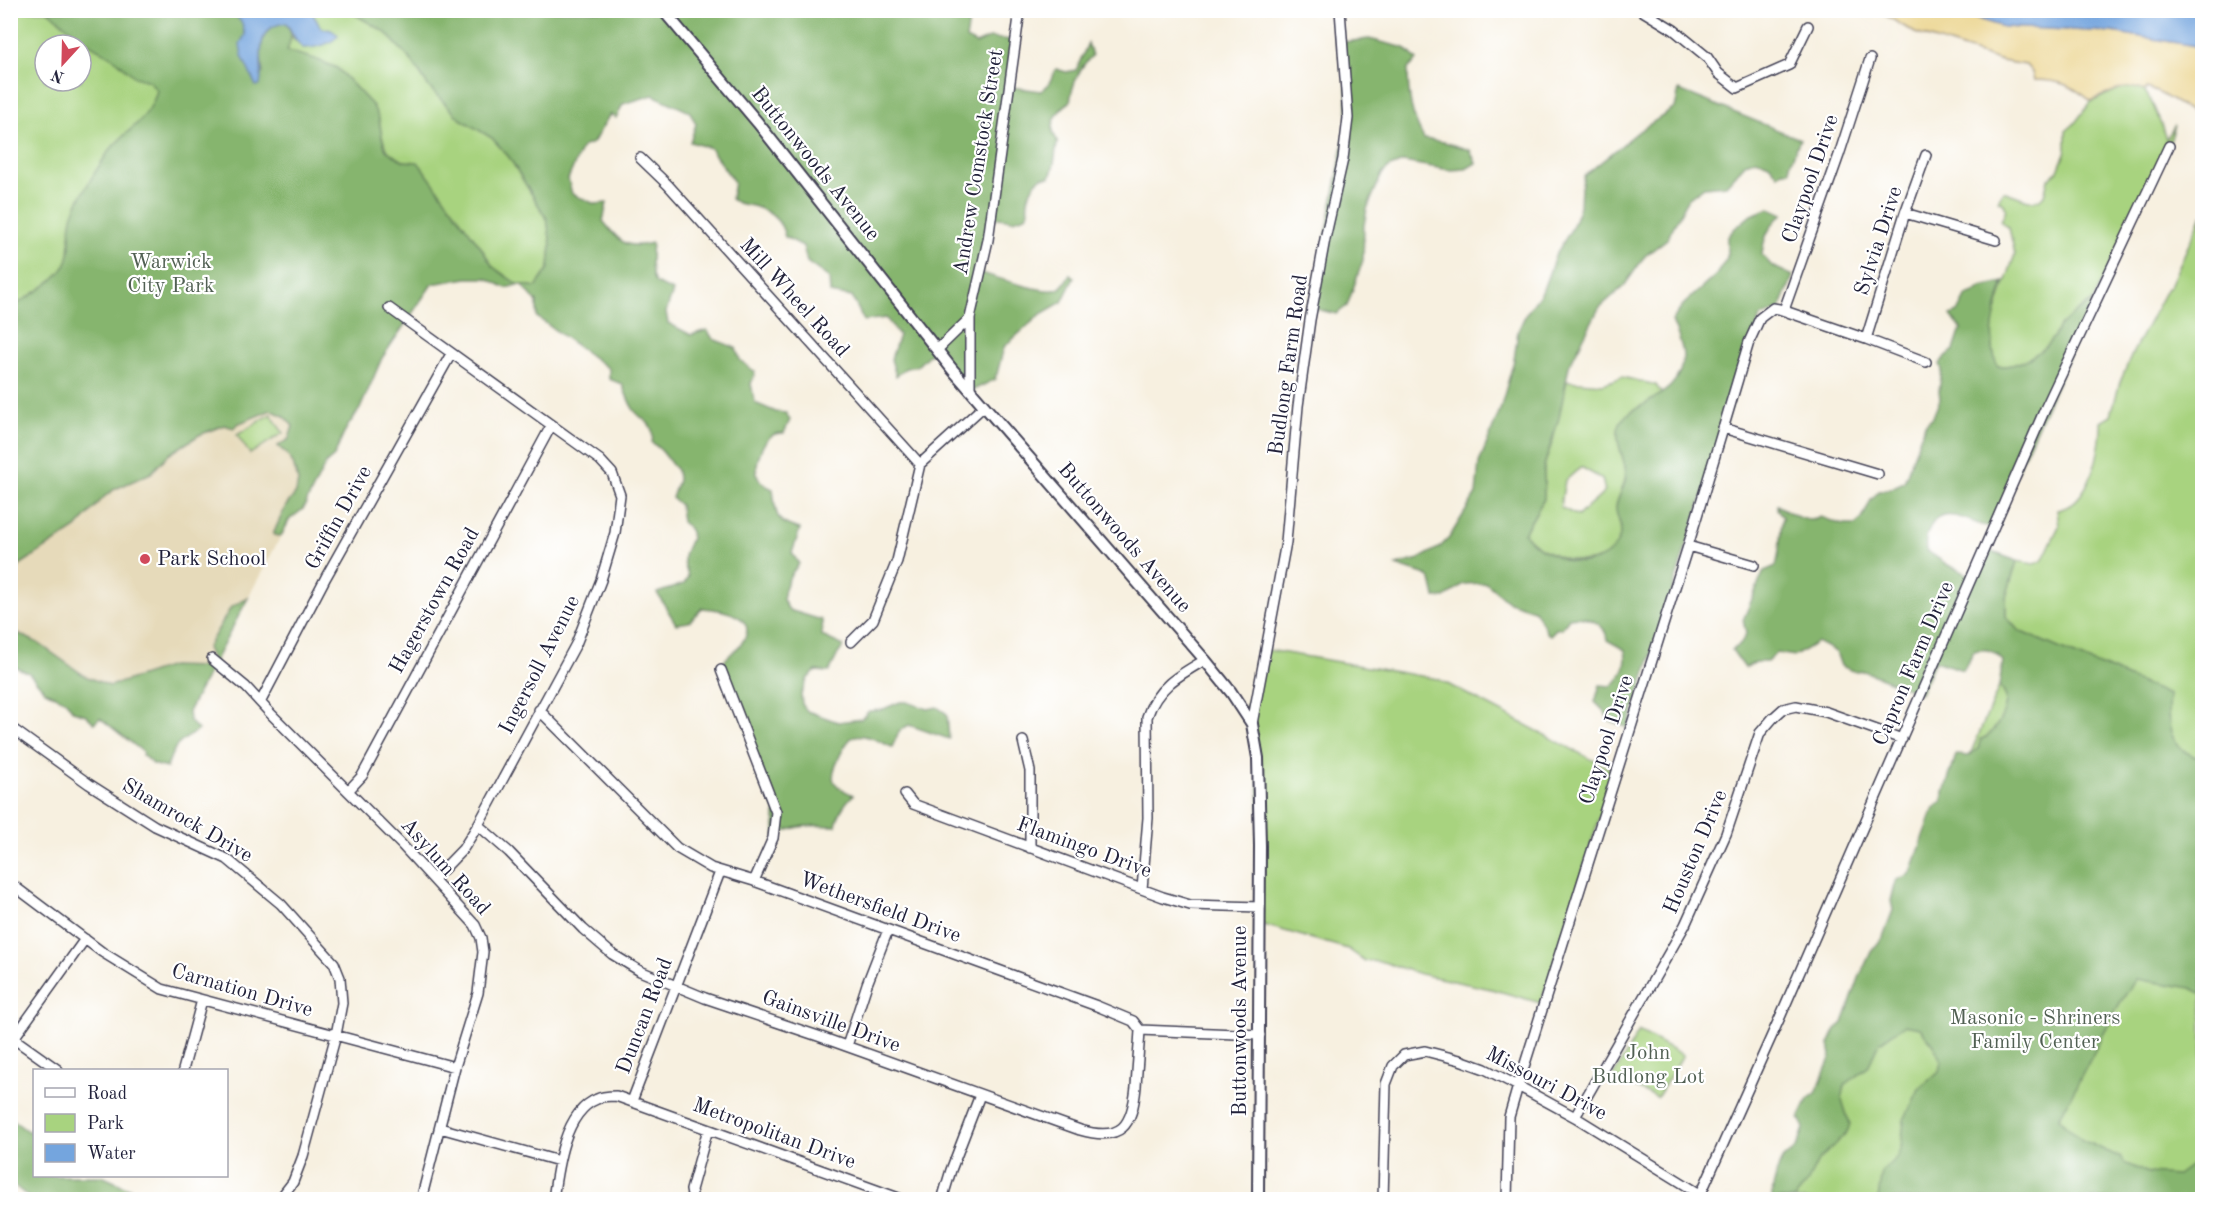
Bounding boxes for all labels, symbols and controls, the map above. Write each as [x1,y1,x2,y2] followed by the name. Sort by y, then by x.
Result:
[33,33,93,93] north arrow
[951,48,1007,276] street label: Andrew Comstock Street
[49,65,67,85] text: N
[747,83,883,245] street label: Buttonwoods Avenue
[1779,112,1843,246] street label: Claypool Drive
[1852,184,1906,298] street label: Sylvia Drive
[735,234,853,362] street label: Mill Wheel Road
[127,252,215,297] park label: Warwick City Park
[1266,273,1312,457] street label: Budlong Farm Road
[1053,459,1195,617] street label: Buttonwoods Avenue
[302,463,376,573] street label: Griffin Drive
[386,524,484,678] street label: Hagerstown Road
[157,549,267,570] place label: Park School
[138,552,152,566] marker: Park School
[1870,579,1958,749] street label: Capron Farm Drive
[496,592,584,738] street label: Ingersoll Avenue
[1576,673,1638,807] street label: Claypool Drive
[118,775,256,867] street label: Shamrock Drive
[1660,787,1732,917] street label: Houston Drive
[396,814,494,920] street label: Asylum Road
[1014,814,1154,882] street label: Flamingo Drive
[797,869,963,947] street label: Wethersfield Drive
[1230,926,1251,1116] street label: Buttonwoods Avenue
[613,955,677,1077] street label: Duncan Road
[169,961,315,1021] street label: Carnation Drive
[759,987,903,1057] street label: Gainsville Drive
[1950,1008,2120,1053] park label: Masonic - Shriners Family Center
[1482,1043,1610,1125] street label: Missouri Drive
[1591,1043,1705,1088] park label: John Budlong Lot
[33,1069,228,1177] legend
[87,1085,127,1103] text: Road
[690,1095,858,1173] street label: Metropolitan Drive
[87,1115,124,1133] text: Park
[87,1145,136,1163] text: Water

